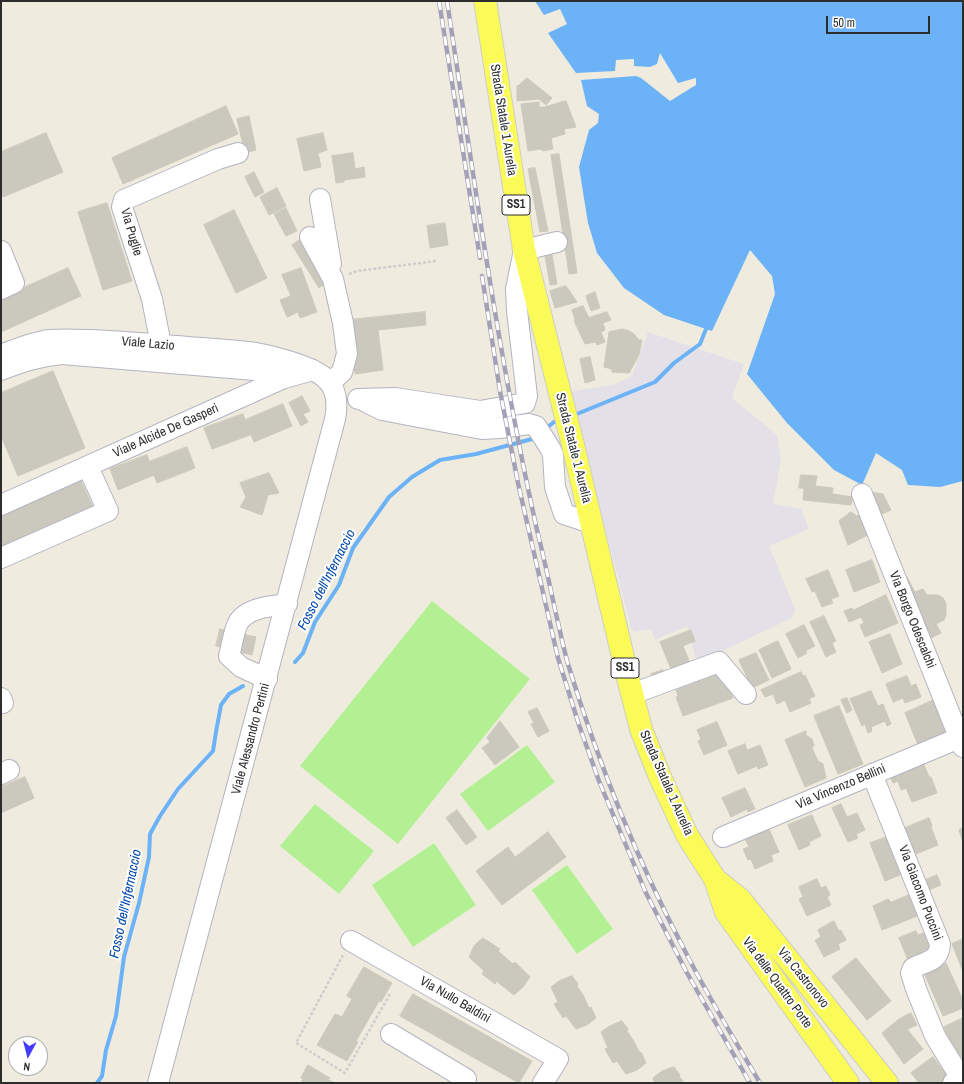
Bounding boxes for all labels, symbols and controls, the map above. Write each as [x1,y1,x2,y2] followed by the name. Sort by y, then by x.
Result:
[828,8,932,34] scale bar
[833,15,855,31] text: 50 m
[486,63,520,177] street label: Strada Statale 1 Aurelia
[502,195,530,215] road number: SS1
[117,206,145,258] street label: Via Puglie
[121,334,175,354] street label: Viale Lazio
[552,391,594,505] street label: Strada Statale 1 Aurelia
[111,401,221,461] street label: Viale Alcide De Gasperi
[294,527,360,633] water label: Fosso dell'Infernaccio
[885,569,939,671] street label: Via Borgo Odescalchi
[611,658,639,678] road number: SS1
[229,682,273,796] street label: Viale Alessandro Pertini
[636,728,696,838] street label: Strada Statale 1 Aurelia
[794,761,888,813] street label: Via Vincenzo Bellini
[895,843,945,943] street label: Via Giacomo Puccini
[106,848,146,960] water label: Fosso dell'Infernaccio
[739,935,815,1031] street label: Via delle Quattro Porte
[774,945,832,1011] street label: Via Castronovo
[417,973,493,1027] street label: Via Nullo Baldini
[8,1036,48,1076] north arrow
[23,1060,31,1074] text: N

